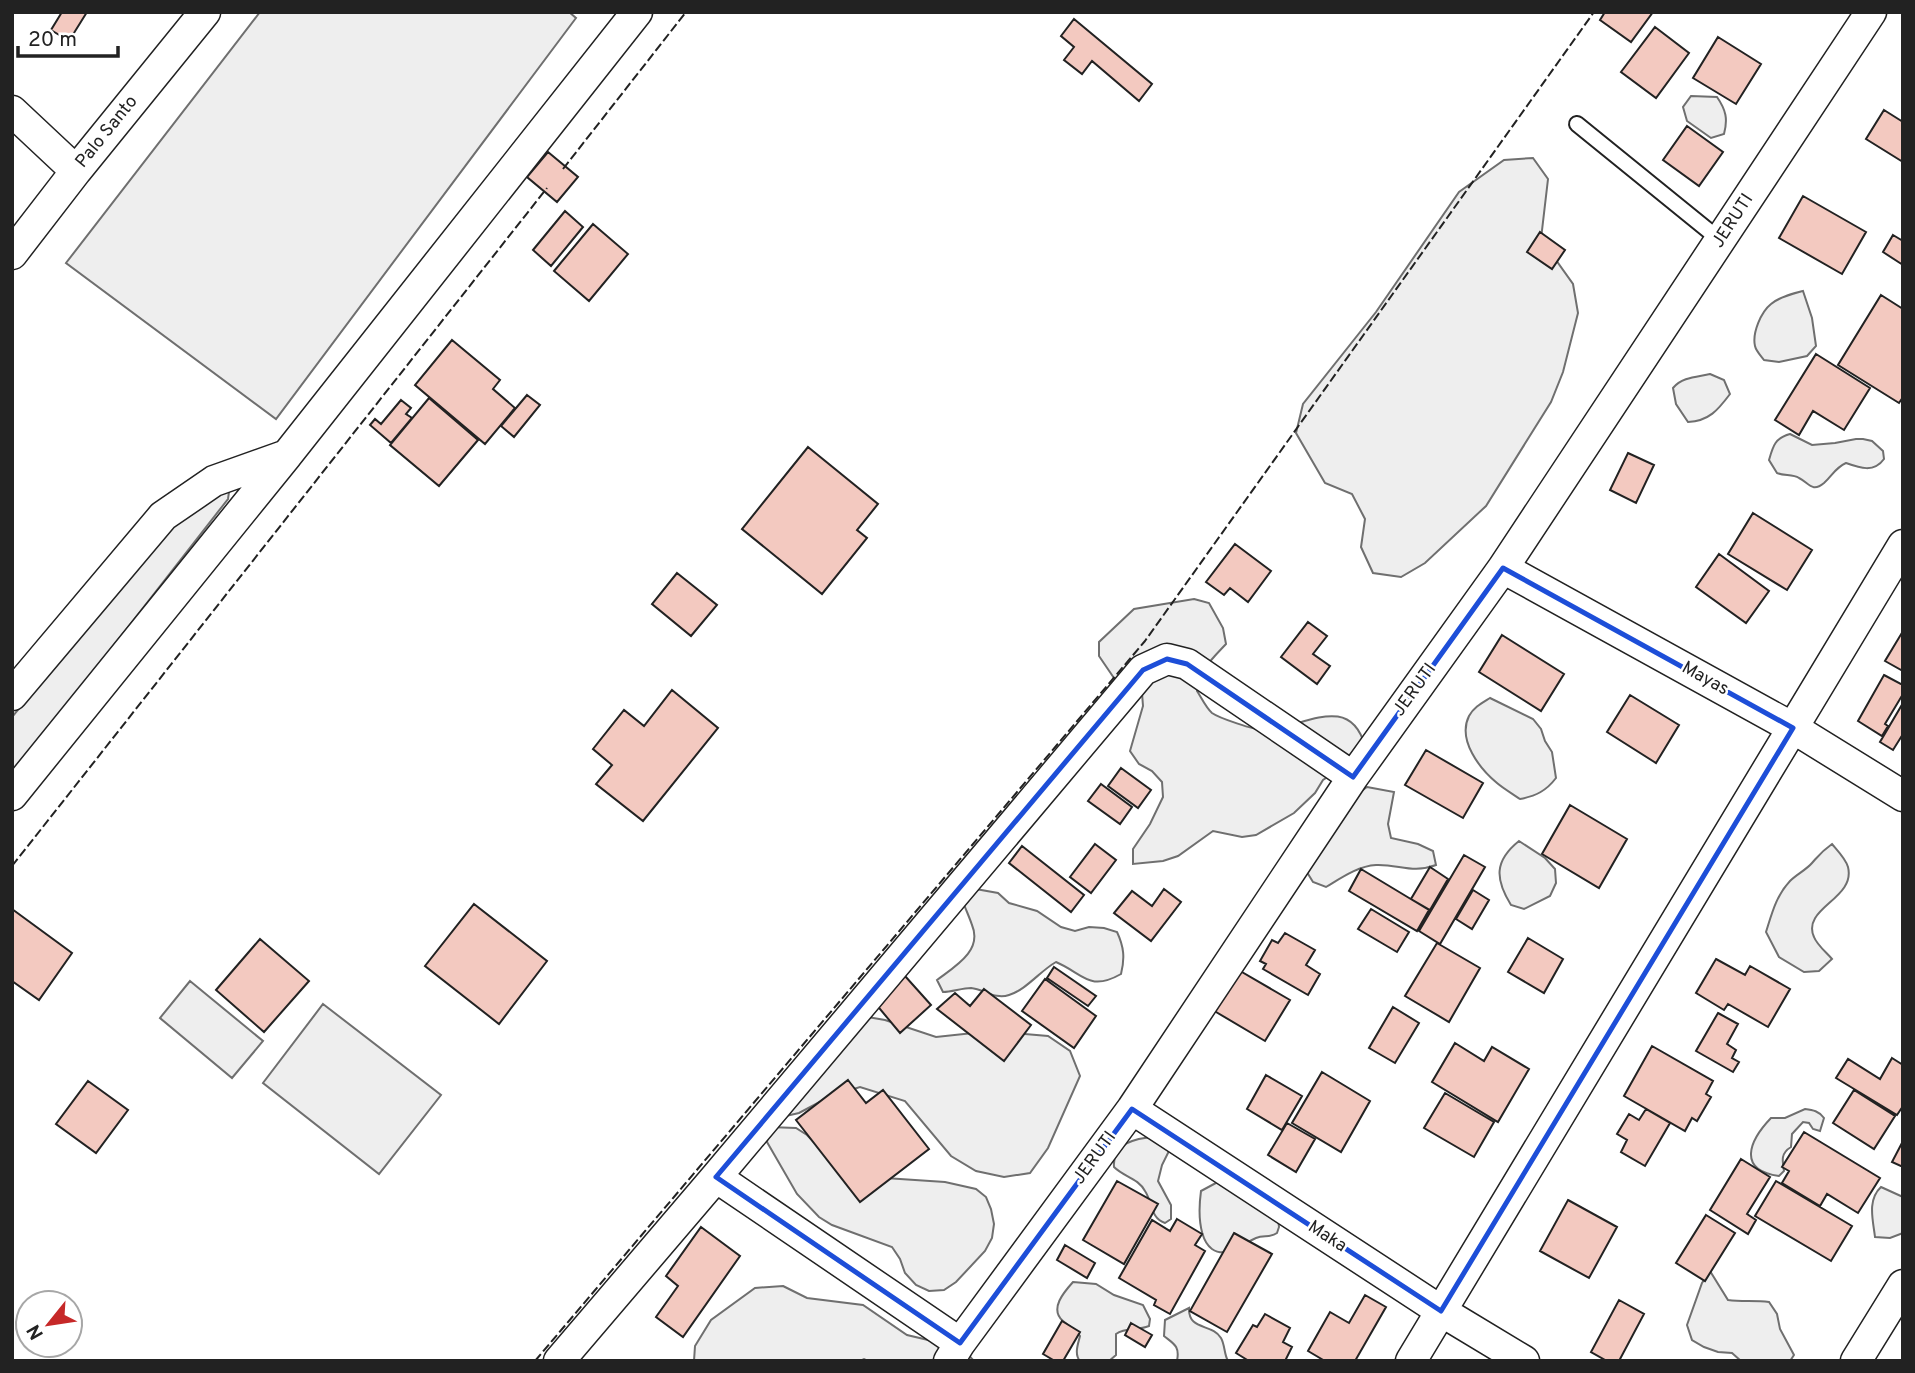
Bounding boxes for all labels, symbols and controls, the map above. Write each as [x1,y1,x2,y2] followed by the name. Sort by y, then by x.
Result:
[18,14,117,58] scale bar
[28,27,77,54] text: 20 m
[71,91,143,173] street label: Palo Santo
[1707,189,1759,253] street label: JERUTI
[1677,657,1733,701] street label: Mayas
[1388,659,1442,721] street label: JERUTI
[1068,1127,1122,1189] street label: JERUTI
[1303,1216,1351,1258] street label: Maka
[14,1289,84,1359] north arrow
[22,1320,50,1343] text: N

